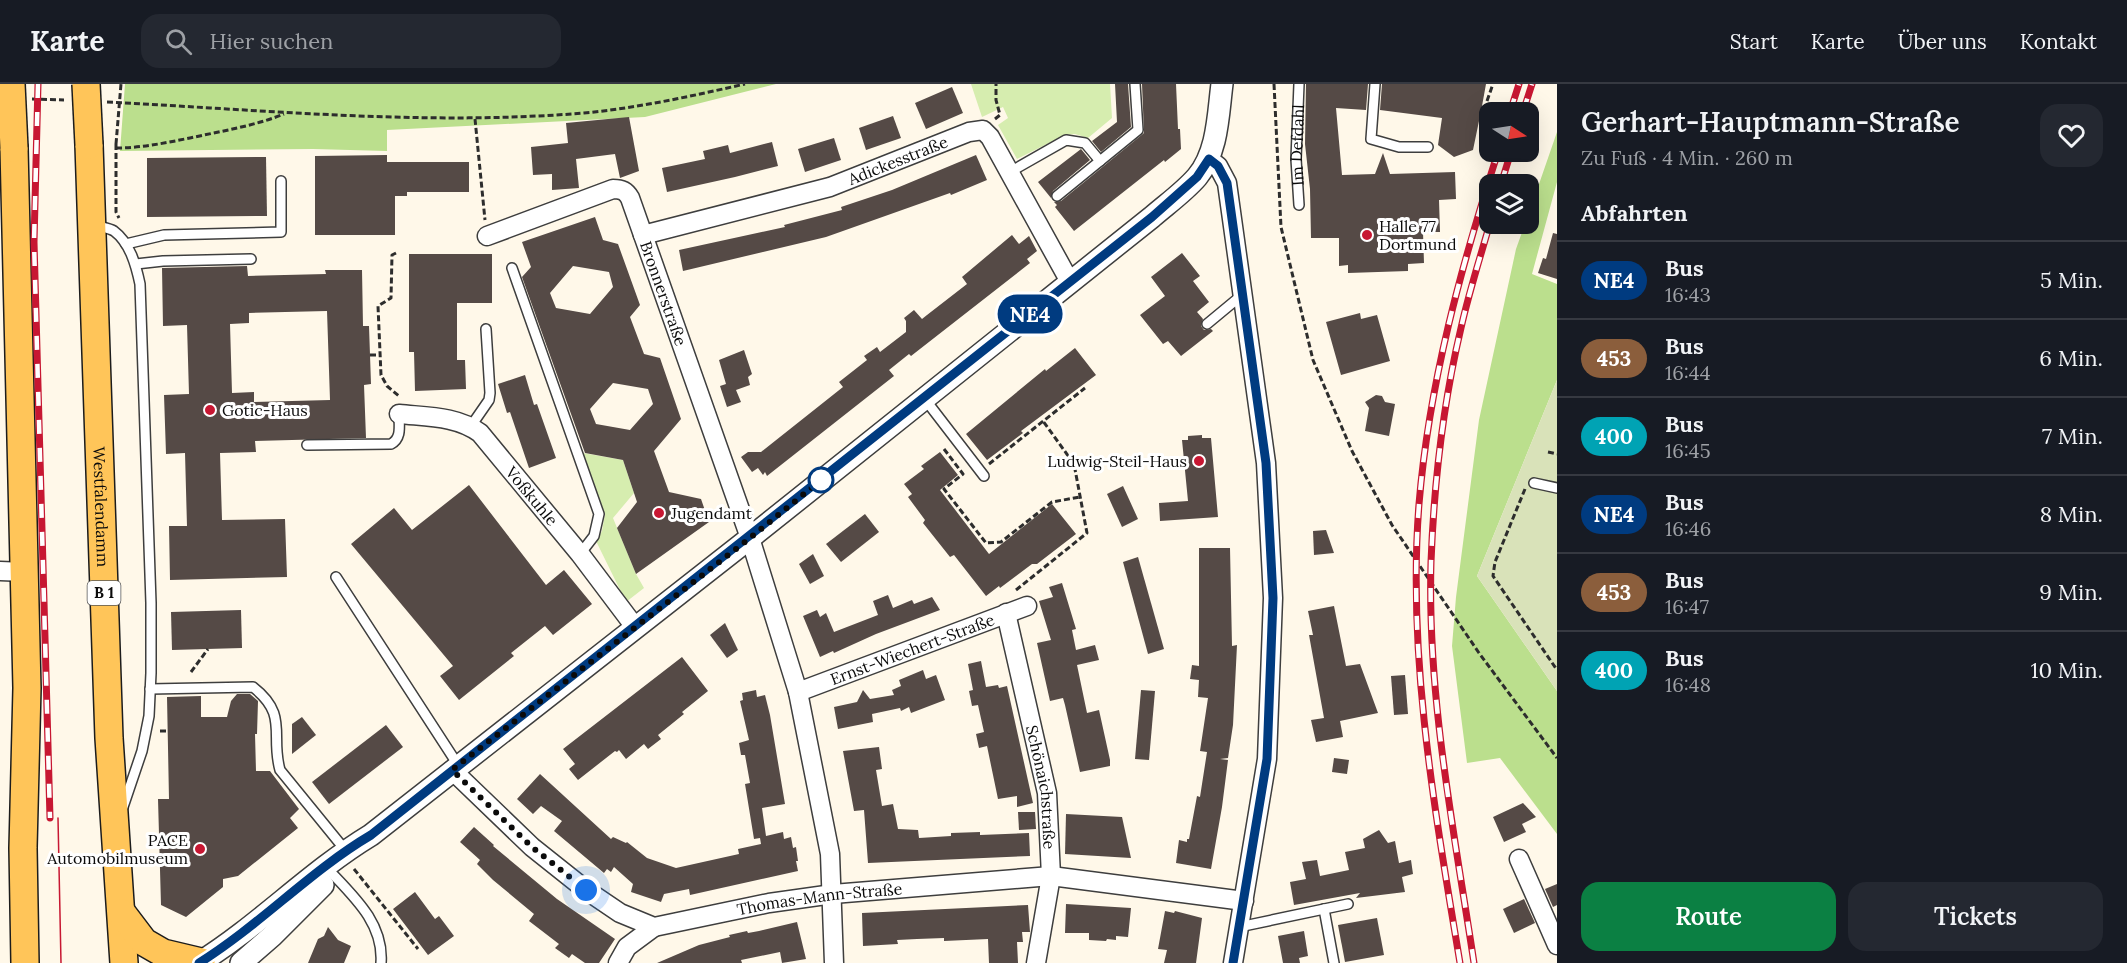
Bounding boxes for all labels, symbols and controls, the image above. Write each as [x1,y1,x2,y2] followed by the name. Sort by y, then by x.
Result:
[141,14,561,68] search box
[30,23,105,59] text: Karte
[162,25,195,58] icon: search
[210,27,333,55] text: Hier suchen
[1730,28,1778,55] text: Start
[1811,28,1865,55] text: Karte
[1898,28,1987,55] text: Über uns
[2020,28,2097,55] text: Kontakt
[1479,102,1539,162] north arrow
[1479,102,1539,234] map controls
[1286,104,1308,186] street label: Im Defdahl
[1581,104,1960,140] text: Gerhart-Hauptmann-Straße
[2040,104,2103,167] button: heart
[844,131,951,189] street label: Adickesstraße
[1581,145,1793,170] text: Zu Fuß · 4 Min. · 260 m
[1479,174,1539,234] button: layers
[1581,199,1688,227] text: Abfahrten
[1379,216,1457,254] place label: Halle 77 Dortmund
[1360,228,1374,242] marker: Halle 77 Dortmund
[636,238,691,349] street label: Bronnerstraße
[1665,254,1704,282] text: Bus
[2040,266,2103,294] text: 5 Min.
[1594,267,1634,294] text: NE4
[1665,282,1711,307] text: 16:43
[996,294,1064,334] line badge: NE4
[1010,301,1050,328] text: NE4
[1665,332,1704,360] text: Bus
[2039,344,2103,372] text: 6 Min.
[1597,345,1631,372] text: 453
[1665,360,1711,385] text: 16:44
[222,400,308,420] place label: Gotic-Haus
[203,403,217,417] marker: Gotic-Haus
[1665,410,1704,438] text: Bus
[2042,422,2103,450] text: 7 Min.
[1595,423,1633,450] text: 400
[1665,438,1711,463] text: 16:45
[89,446,113,567] street label: Westfalendamm
[1047,451,1187,471] place label: Ludwig-Steil-Haus
[1192,454,1206,468] marker: Ludwig-Steil-Haus
[501,462,562,530] street label: Voßkuhle
[808,467,834,493] unlabelled marker
[1665,488,1704,516] text: Bus
[2040,500,2103,528] text: 8 Min.
[1594,501,1634,528] text: NE4
[670,503,753,523] place label: Jugendamt
[652,506,666,520] marker: Jugendamt
[1665,516,1711,541] text: 16:46
[1665,566,1704,594] text: Bus
[2039,578,2103,606] text: 9 Min.
[1597,579,1631,606] text: 453
[88,581,120,605] road number: B 1
[1665,594,1709,619] text: 16:47
[827,609,997,689] street label: Ernst-Wiechert-Straße
[1665,644,1704,672] text: Bus
[2030,656,2103,684] text: 10 Min.
[1595,657,1633,684] text: 400
[1665,672,1711,697] text: 16:48
[1022,723,1060,850] street label: Schönaichstraße
[46,830,188,868] place label: PACE Automobilmuseum
[193,842,207,856] marker: PACE Automobilmuseum
[571,875,601,905] your location
[735,878,903,919] street label: Thomas-Mann-Straße
[1581,882,1836,951] button: Route
[1848,882,2103,951] button: Tickets

